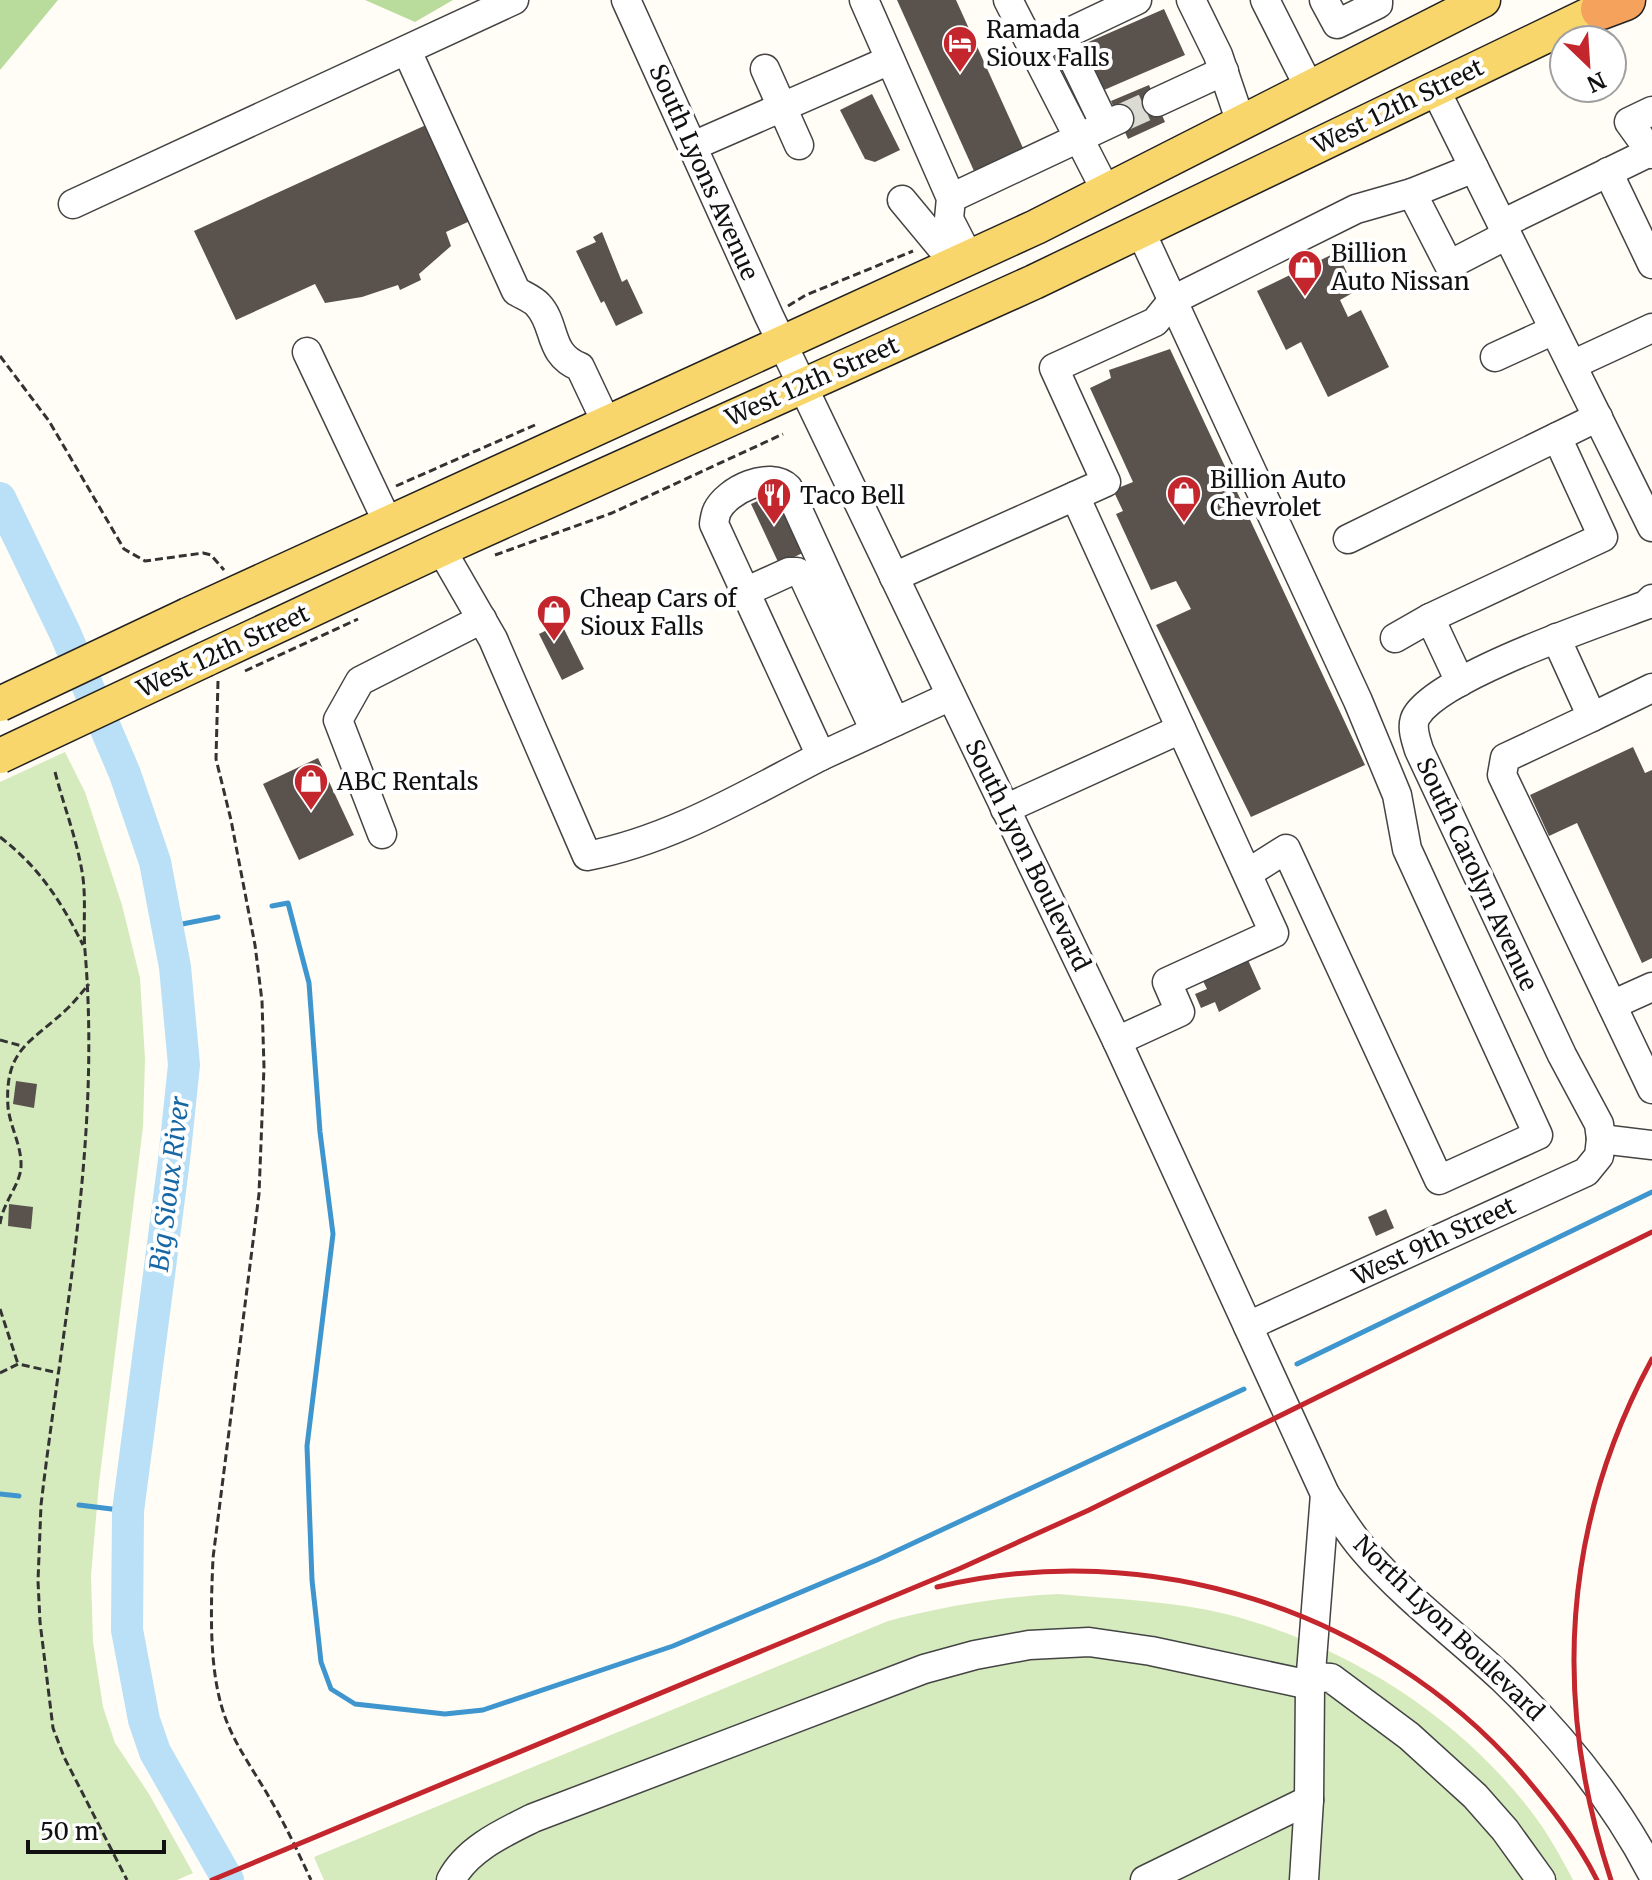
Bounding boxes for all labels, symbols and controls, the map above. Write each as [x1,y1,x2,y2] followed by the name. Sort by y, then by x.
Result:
[986,14,1110,73] place label: Ramada Sioux Falls
[941,24,979,74] hotel icon: Ramada Sioux Falls
[1548,24,1628,104] north arrow
[1307,51,1489,161] street label: West 12th Street
[642,59,766,285] street label: South Lyons Avenue
[1582,66,1610,99] text: N
[1330,238,1470,297] place label: Billion Auto Nissan
[1286,248,1324,298] shop icon: Billion Auto Nissan
[720,329,904,433] street label: West 12th Street
[1210,464,1346,523] place label: Billion Auto Chevrolet
[1165,474,1203,524] shop icon: Billion Auto Chevrolet
[755,476,793,526] restaurant icon: Taco Bell
[800,480,905,511] place label: Taco Bell
[580,583,738,642] place label: Cheap Cars of Sioux Falls
[535,593,573,643] shop icon: Cheap Cars of Sioux Falls
[131,597,315,705] street label: West 12th Street
[958,734,1098,976] street label: South Lyon Boulevard
[1409,753,1545,995] street label: South Carolyn Avenue
[292,762,330,812] shop icon: ABC Rentals
[336,766,479,797] place label: ABC Rentals
[142,1094,196,1273] water label: Big Sioux River
[1347,1189,1521,1293] street label: West 9th Street
[1347,1529,1551,1727] street label: North Lyon Boulevard
[28,1804,164,1854] scale bar
[40,1816,99,1847] text: 50 m

